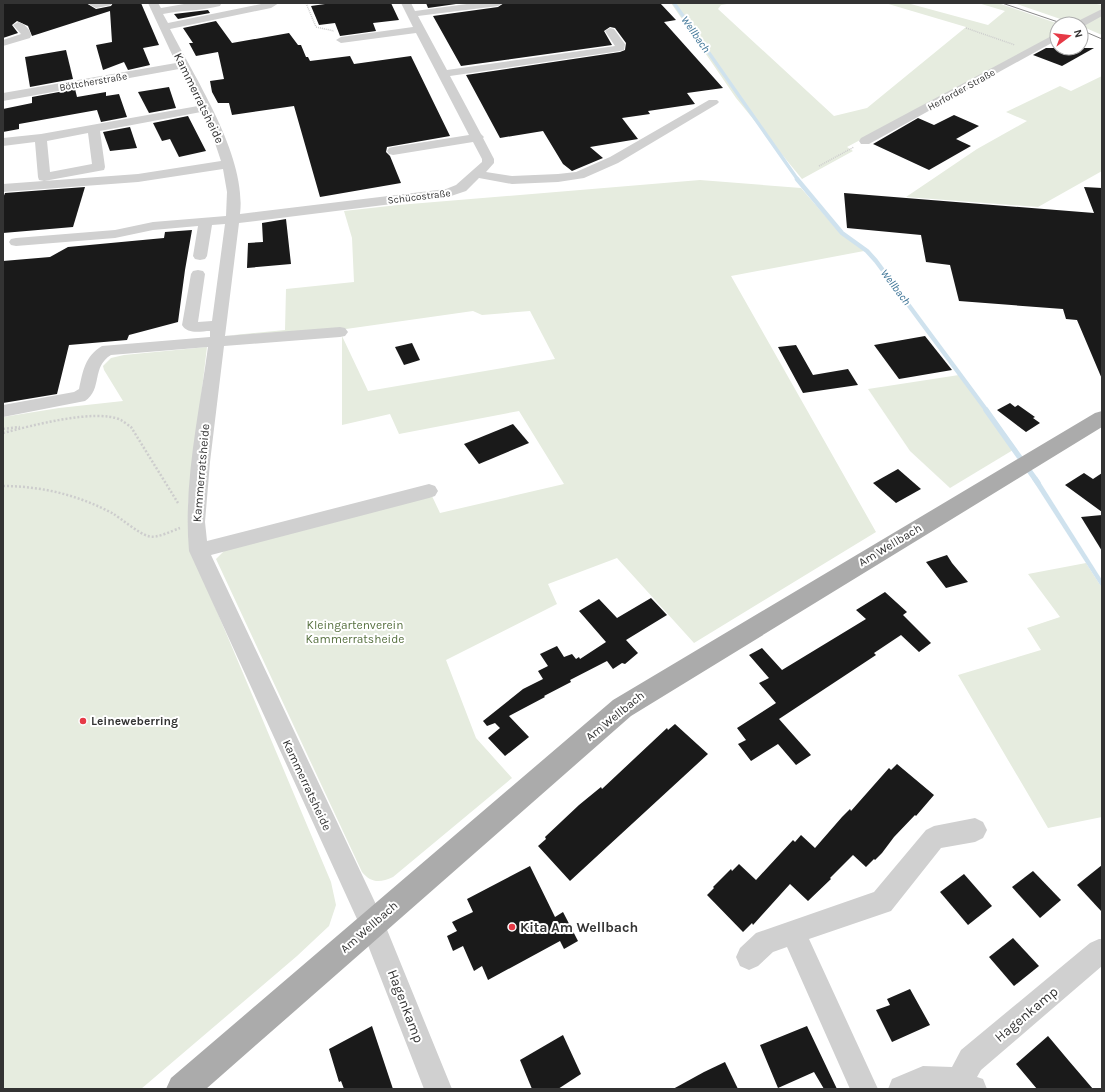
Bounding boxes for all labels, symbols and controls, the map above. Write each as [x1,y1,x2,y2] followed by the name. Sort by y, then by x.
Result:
[678,14,713,55] water label: Wellbach
[1049,16,1089,56] north arrow
[1071,28,1085,39] text: N
[171,50,227,146] street label: Kammerratsheide
[926,66,997,113] street label: Herforder Straße
[58,70,128,94] street label: Böttcherstraße
[387,187,451,207] street label: Schücostraße
[878,267,913,308] water label: Wellbach
[190,423,212,523] street label: Kammerratsheide
[856,521,924,569] street label: Am Wellbach
[306,618,404,646] park label: Kleingartenverein Kammerratsheide
[583,688,647,744] street label: Am Wellbach
[91,714,178,728] place label: Leineweberring
[78,716,88,726] marker: Leineweberring
[280,737,334,833] street label: Kammerratsheide
[337,898,401,956] street label: Am Wellbach
[520,919,638,936] place label: Kita Am Wellbach
[507,922,517,932] marker: Kita Am Wellbach
[384,967,427,1045] street label: Hagenkamp
[991,983,1061,1046] street label: Hagenkamp

